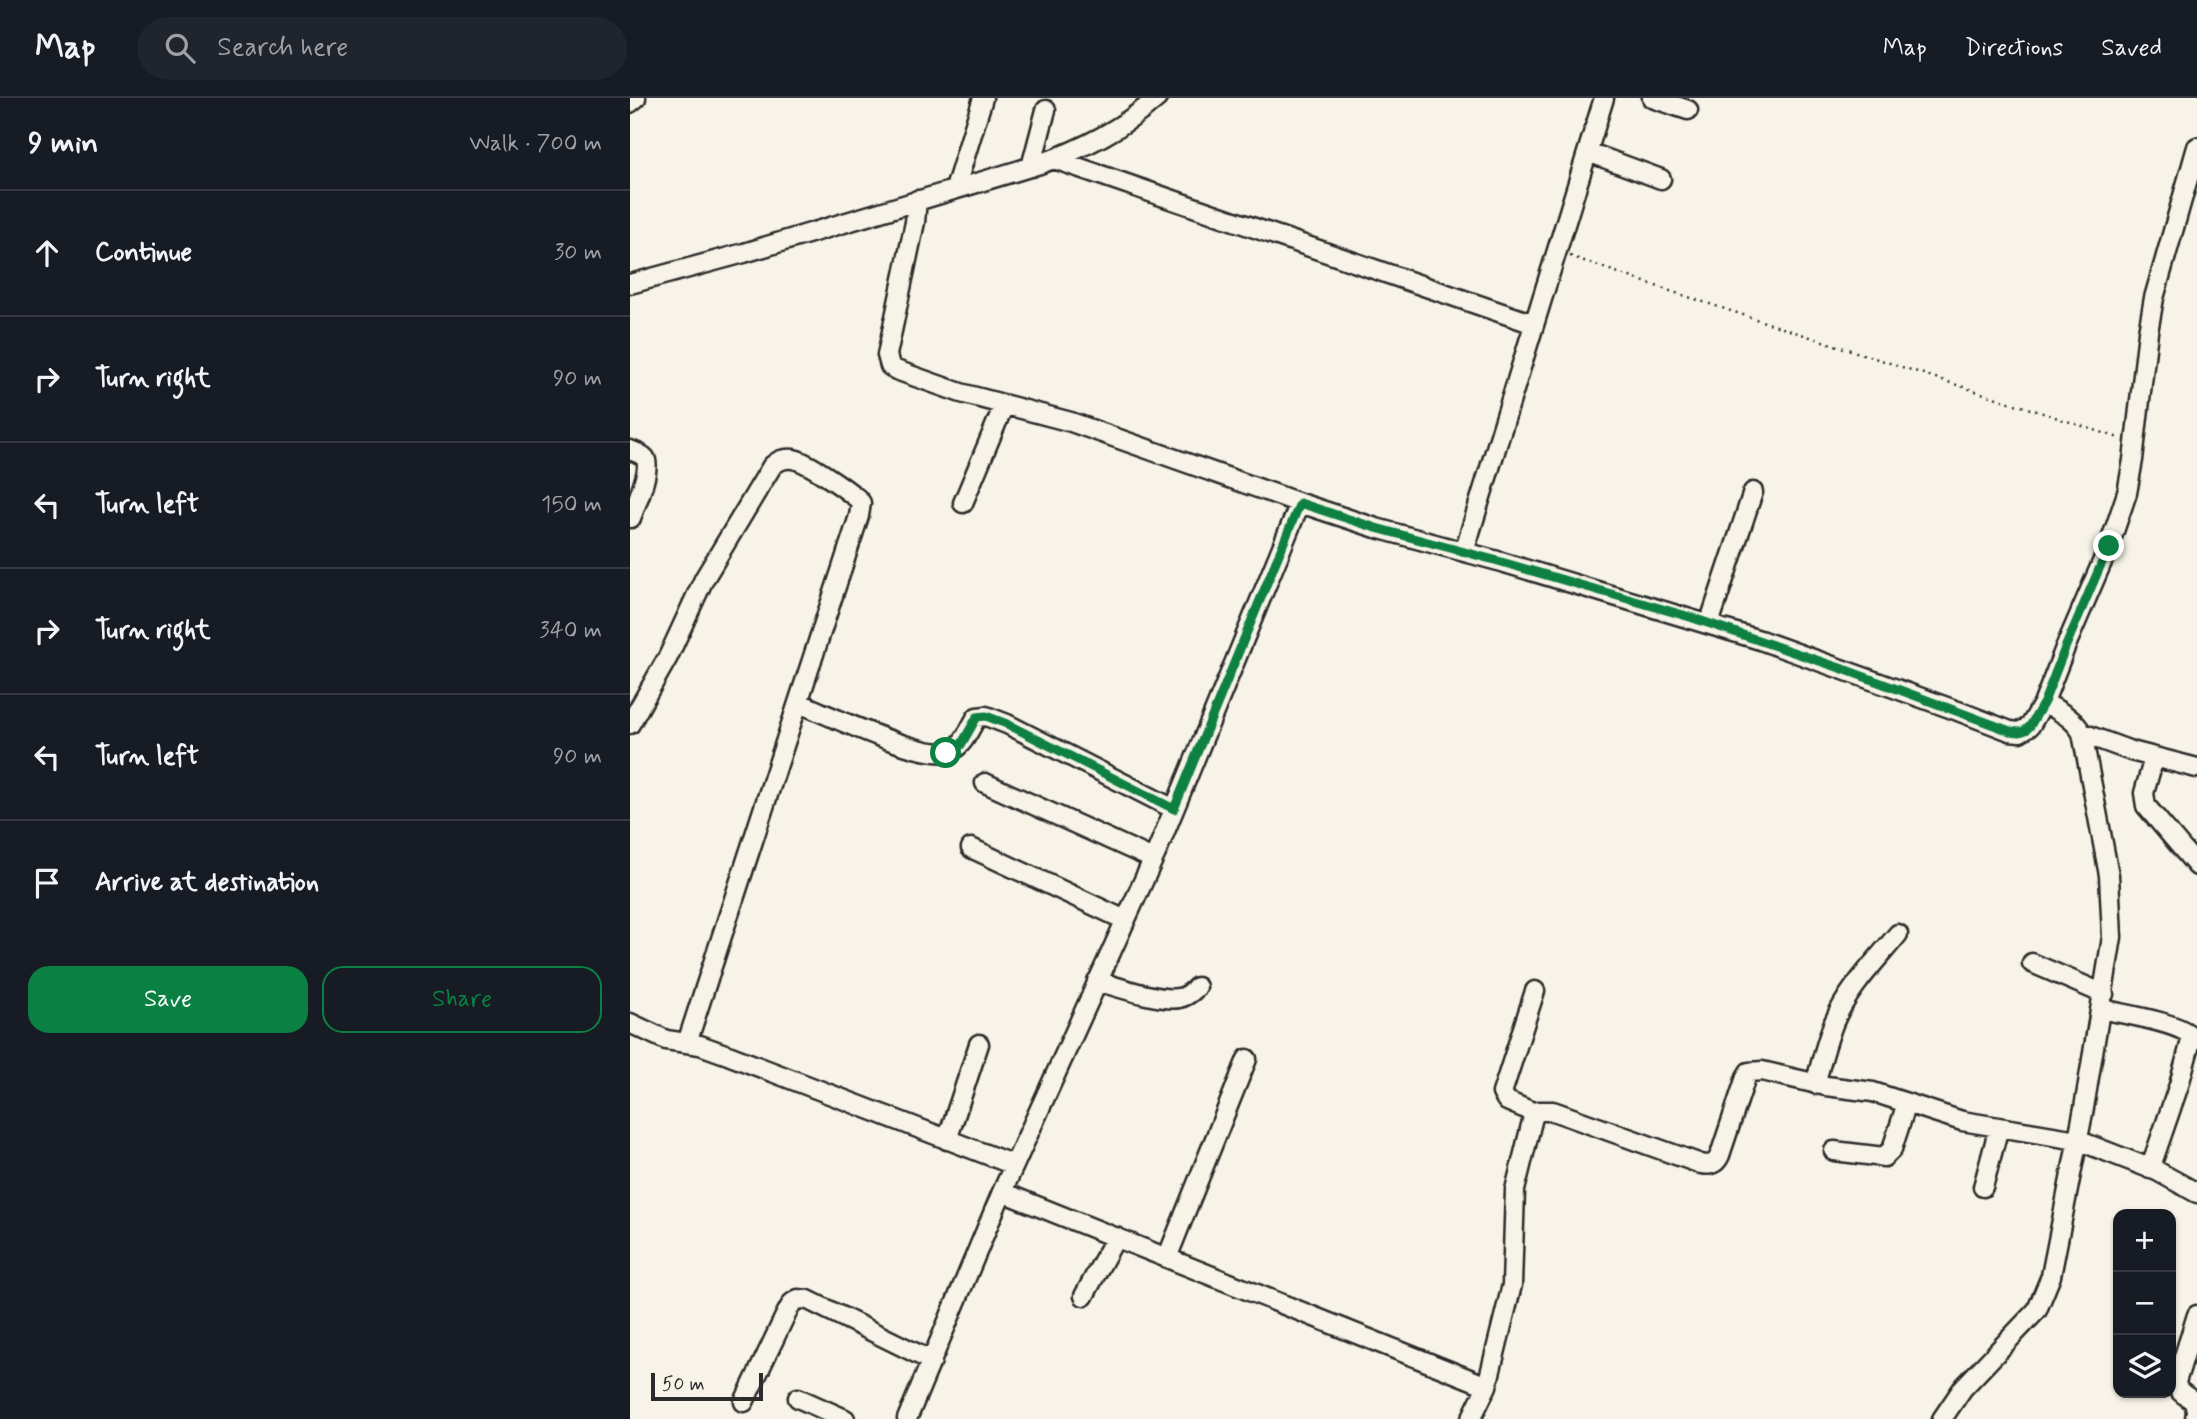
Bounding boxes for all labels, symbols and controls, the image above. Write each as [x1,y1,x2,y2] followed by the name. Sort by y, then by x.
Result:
[137,17,627,80] search box
[35,26,95,70] text: Map
[161,29,199,67] icon: search
[217,31,348,65] text: Search here
[1883,33,1927,64] text: Map
[1965,33,2063,64] text: Directions
[2101,33,2162,64] text: Saved
[28,124,98,163] text: 9 min
[469,129,602,159] text: Walk · 700 m
[28,234,66,272] icon: ahead
[95,236,192,270] text: Continue
[554,238,602,268] text: 30 m
[28,360,66,398] icon: right
[95,362,211,396] text: Turn right
[553,364,602,394] text: 90 m
[28,486,66,524] icon: left
[95,488,199,522] text: Turn left
[541,490,602,520] text: 150 m
[2093,530,2124,561] route end
[28,612,66,650] icon: right
[95,614,211,648] text: Turn right
[539,616,602,646] text: 340 m
[930,737,961,768] route start
[28,738,66,776] icon: left
[95,740,199,774] text: Turn left
[553,742,602,772] text: 90 m
[28,864,66,902] icon: arrive
[95,866,319,900] text: Arrive at destination
[28,966,308,1033] button: Save
[322,966,602,1033] button: Share
[2113,1209,2176,1398] map controls
[2113,1209,2176,1272] button: +
[2113,1272,2176,1335] button: −
[2113,1335,2176,1398] button: layers
[651,1370,763,1402] scale bar
[662,1372,705,1397] text: 50 m

